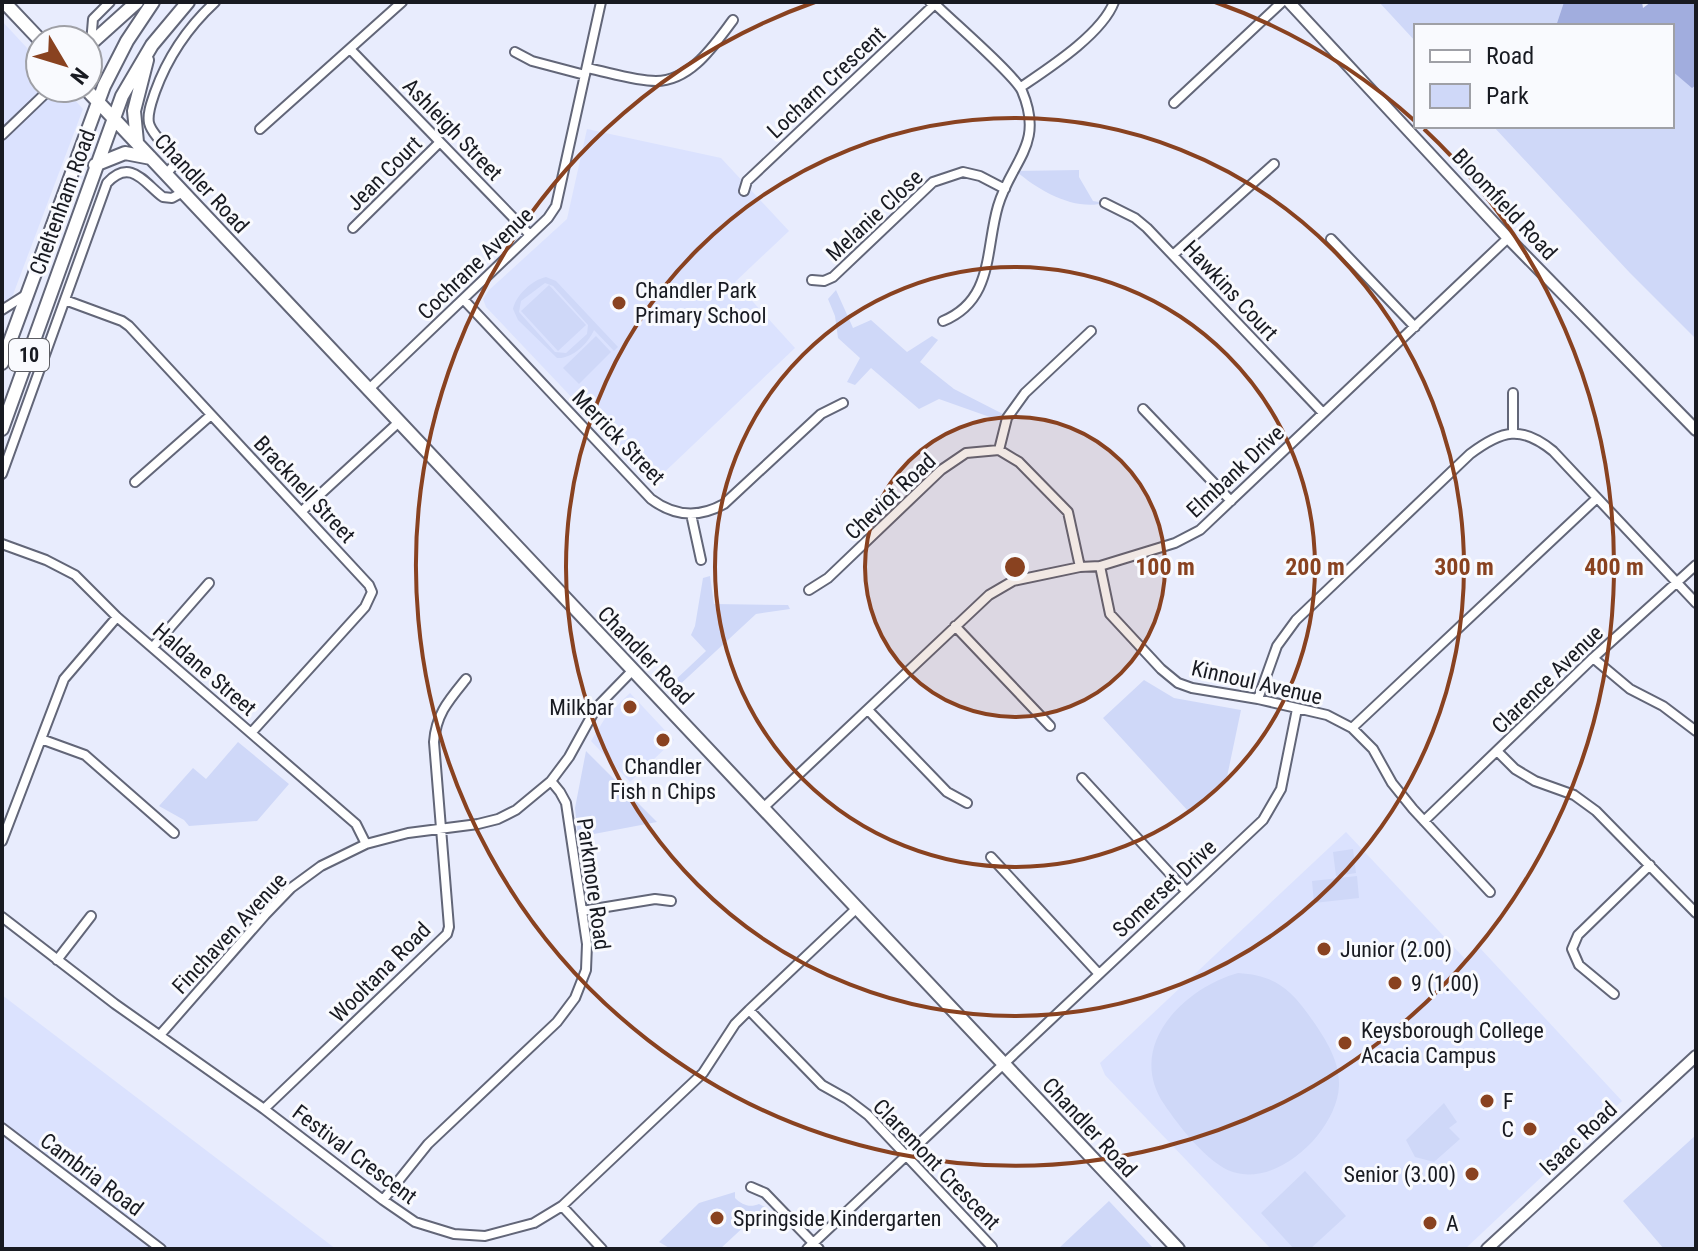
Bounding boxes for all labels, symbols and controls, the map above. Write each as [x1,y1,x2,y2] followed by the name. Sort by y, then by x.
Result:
[762,21,891,143] street label: Locharn Crescent
[24,24,104,104] north arrow
[1414,24,1674,128] legend
[1486,42,1534,70] text: Road
[65,63,93,89] text: N
[398,73,507,185] street label: Ashleigh Street
[1486,82,1529,110] text: Park
[25,126,100,278] street label: Cheltenham Road
[149,129,254,238] street label: Chandler Road
[342,131,427,216] street label: Jean Court
[1447,144,1562,265] street label: Bloomfield Road
[821,164,928,266] street label: Melanie Close
[413,202,538,325] street label: Cochrane Avenue
[1178,235,1283,345] street label: Hawkins Court
[635,278,766,328] place label: Chandler Park Primary School
[610,294,628,312] marker: Chandler Park Primary School
[9,339,49,371] road number: 10
[567,385,670,490] street label: Merrick Street
[1182,420,1289,523] street label: Elmbank Drive
[249,431,360,548] street label: Bracknell Street
[840,448,941,545] street label: Cheviot Road
[1001,553,1029,581] centre of rings
[1135,553,1195,581] text: 100 m
[1285,553,1345,581] text: 200 m
[1434,553,1494,581] text: 300 m
[1584,553,1644,581] text: 400 m
[593,601,699,710] street label: Chandler Road
[148,618,261,721] street label: Haldane Street
[1487,620,1608,739] street label: Clarence Avenue
[1189,655,1325,710] street label: Kinnoul Avenue
[549,695,614,720] place label: Milkbar
[621,698,639,716] marker: Milkbar
[654,731,672,749] marker: Chandler Fish n Chips
[610,754,716,804] place label: Chandler Fish n Chips
[572,817,615,952] street label: Parkmore Road
[1108,834,1221,942] street label: Somerset Drive
[167,868,292,999] street label: Finchaven Avenue
[325,917,436,1028] street label: Wooltana Road
[1340,937,1452,963] place label: Junior (2.00)
[1315,940,1333,958] marker: Junior (2.00)
[1411,971,1479,997] place label: 9 (1.00)
[1386,974,1404,992] marker: 9 (1.00)
[1361,1018,1544,1068] place label: Keysborough College Acacia Campus
[1336,1034,1354,1052] marker: Keysborough College Acacia Campus
[1037,1073,1142,1182] street label: Chandler Road
[1503,1089,1514,1114] place label: F
[1478,1092,1496,1110] marker: F
[868,1094,1005,1235] street label: Claremont Crescent
[1535,1096,1622,1180] street label: Isaac Road
[288,1100,422,1209] street label: Festival Crescent
[1502,1117,1514,1142] place label: C
[1521,1120,1539,1138] marker: C
[35,1128,148,1221] street label: Cambria Road
[1343,1162,1456,1188] place label: Senior (3.00)
[1463,1165,1481,1183] marker: Senior (3.00)
[733,1206,941,1231] place label: Springside Kindergarten
[708,1209,726,1227] marker: Springside Kindergarten
[1446,1211,1459,1236] place label: A
[1421,1214,1439,1232] marker: A

